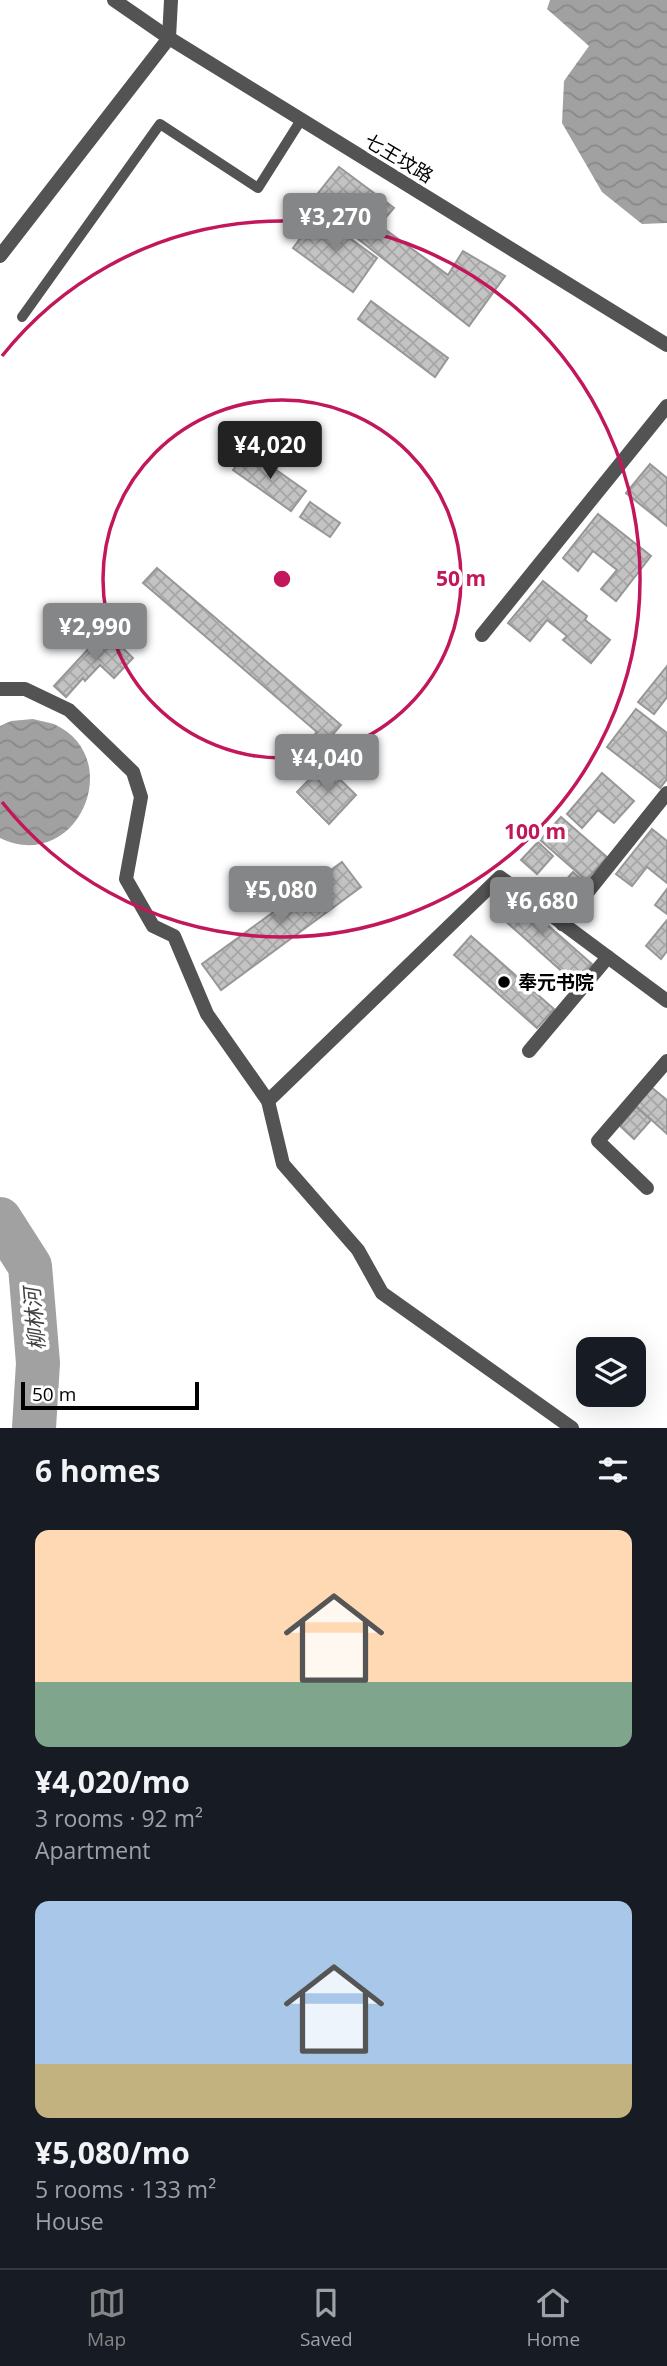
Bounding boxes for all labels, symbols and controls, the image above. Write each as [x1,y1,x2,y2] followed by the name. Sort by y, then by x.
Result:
[360,127,438,189] street label: 七王坟路
[278,194,392,253] pin: ¥3,270
[299,200,371,232] text: ¥3,270
[213,421,327,481] pin: ¥4,020
[234,428,306,460] text: ¥4,020
[436,564,486,592] text: 50 m
[270,567,294,591] centre of rings
[38,604,152,663] pin: ¥2,990
[59,610,131,642] text: ¥2,990
[270,734,384,794] pin: ¥4,040
[291,741,363,773] text: ¥4,040
[504,817,566,845] text: 100 m
[224,866,338,926] pin: ¥5,080
[245,873,317,905] text: ¥5,080
[485,878,599,937] pin: ¥6,680
[506,884,578,916] text: ¥6,680
[518,969,594,995] place label: 奉元书院
[496,974,512,990] marker: 奉元书院
[17,1283,51,1352] water label: 柳林河
[576,1337,646,1407] map controls
[576,1337,646,1407] button: layers
[21,1379,200,1411] scale bar
[32,1381,76,1407] text: 50 m
[35,1450,160,1491] text: 6 homes
[594,1451,632,1489] icon: filters
[271,1575,397,1701] icon: home
[35,1761,190,1802] text: ¥4,020/mo
[35,1802,203,1834] text: 3 rooms · 92 m²
[35,1834,151,1866] text: Apartment
[271,1946,397,2072] icon: home
[35,2132,190,2173] text: ¥5,080/mo
[35,2173,216,2205] text: 5 rooms · 133 m²
[35,2205,104,2237] text: House
[87,2284,126,2352] tab: Map
[300,2284,353,2352] tab: Saved
[526,2284,580,2352] tab: Home

